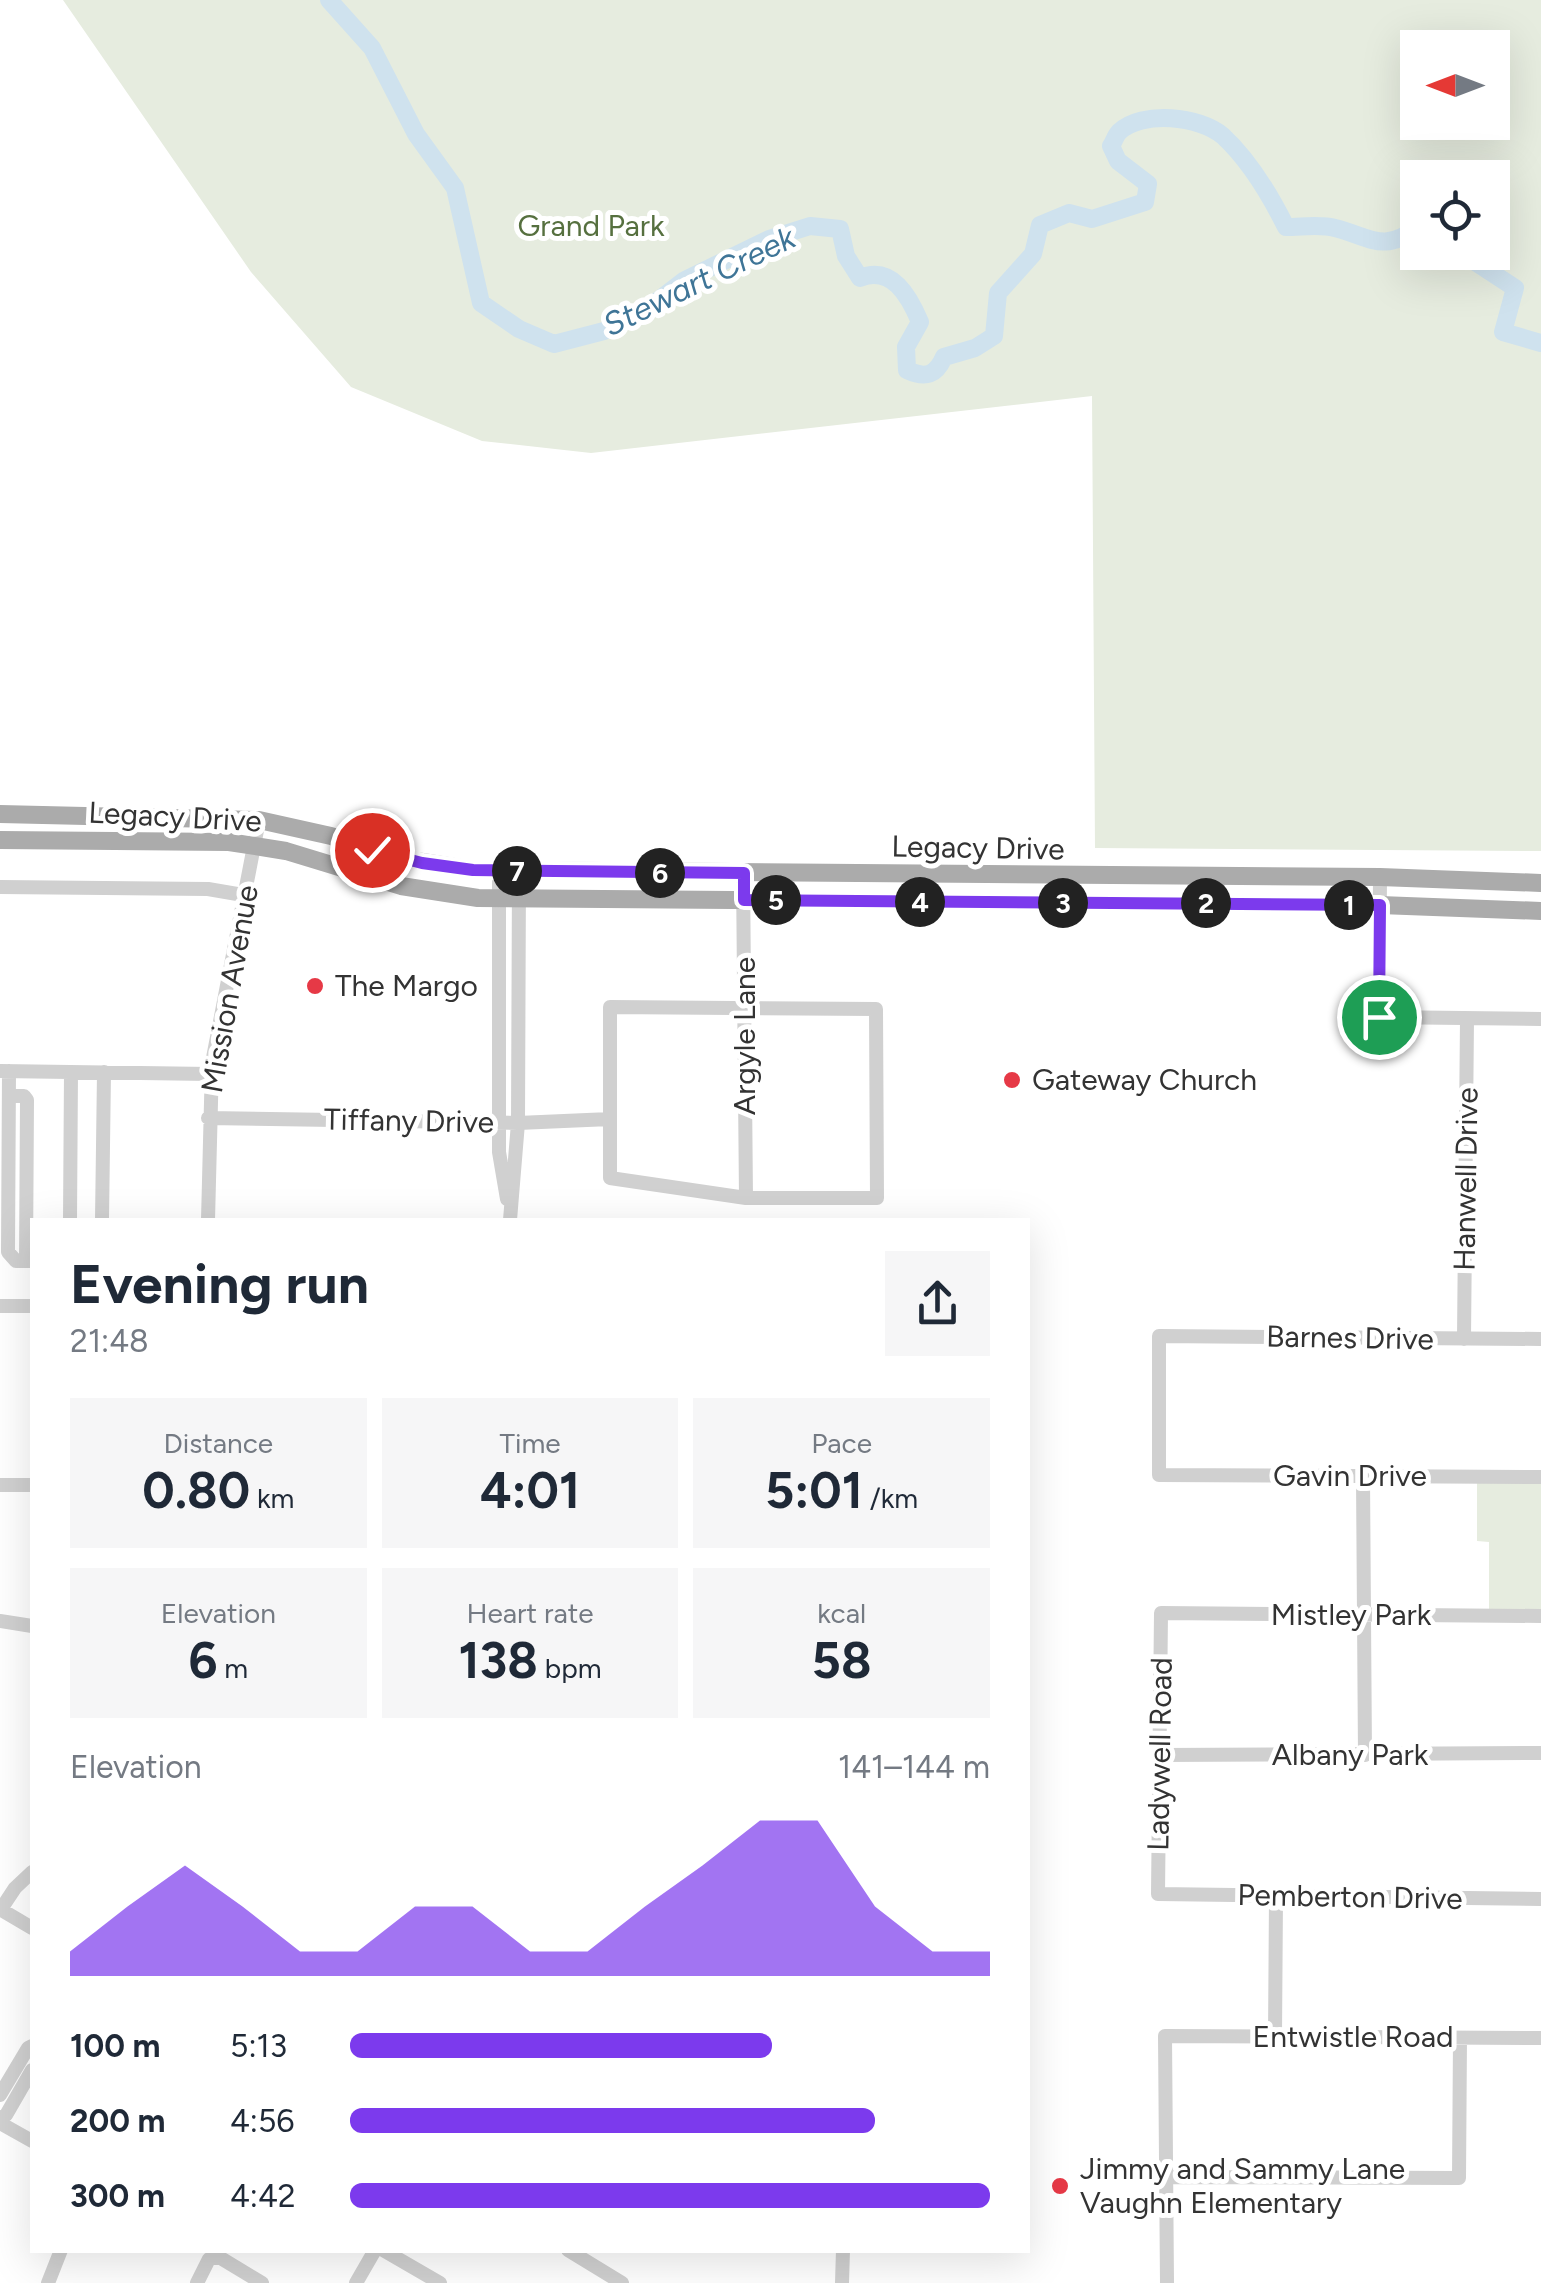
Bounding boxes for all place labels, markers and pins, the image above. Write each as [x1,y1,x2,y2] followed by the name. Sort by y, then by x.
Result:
[330,808,415,893] pin
[492,846,542,896] pin: 7
[635,848,685,898] pin: 6
[751,875,801,925] pin: 5
[895,877,945,927] pin: 4
[1038,878,1088,928] pin: 3
[1181,878,1231,928] pin: 2
[1324,880,1374,930] pin: 1
[335,967,478,1004] place label: The Margo
[304,975,326,997] marker: The Margo
[1337,975,1422,1060] pin
[1032,1061,1257,1098] place label: Gateway Church
[1001,1069,1023,1091] marker: Gateway Church
[1080,2150,1405,2221] place label: Jimmy and Sammy Lane Vaughn Elementary
[1049,2175,1071,2197] marker: Jimmy and Sammy Lane Vaughn Elementary

